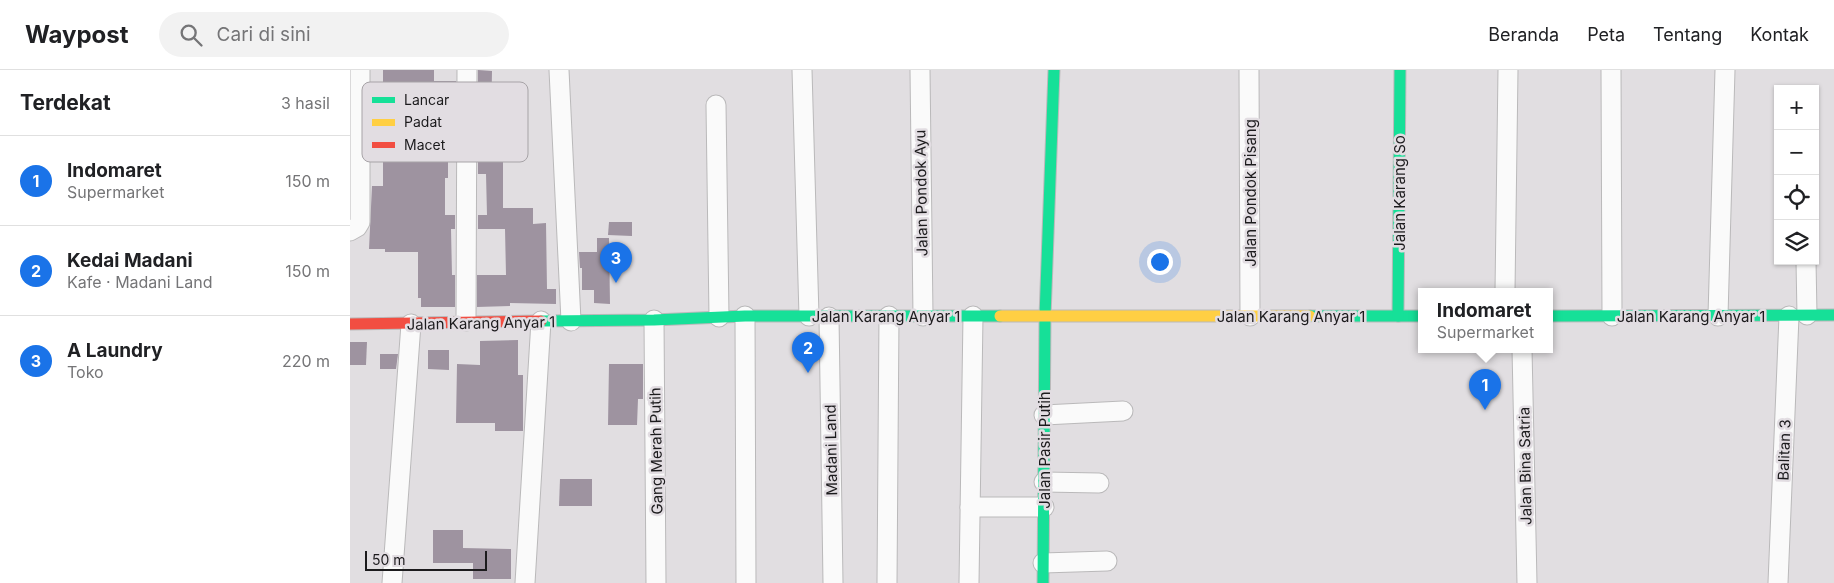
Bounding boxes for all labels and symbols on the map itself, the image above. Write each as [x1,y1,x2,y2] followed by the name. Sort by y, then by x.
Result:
[362,82,528,162] legend
[404,91,449,108] text: Lancar
[404,113,442,130] text: Padat
[1241,119,1260,267] street label: Jalan Pondok Pisang
[910,129,932,257] street label: Jalan Pondok Ayu
[1390,135,1409,251] street label: Jalan Karang So
[404,136,446,153] text: Macet
[600,242,632,283] pin: 3
[1147,249,1173,275] your location
[812,307,960,326] street label: Jalan Karang Anyar 1
[1217,307,1365,326] street label: Jalan Karang Anyar 1
[1617,307,1765,326] street label: Jalan Karang Anyar 1
[406,312,556,334] street label: Jalan Karang Anyar 1
[792,332,824,373] pin: 2
[1469,369,1501,410] pin: 1
[645,387,667,515] street label: Gang Merah Putih
[1035,391,1054,509] street label: Jalan Pasir Putih
[821,404,841,496] street label: Madani Land
[1514,407,1536,525] street label: Jalan Bina Satria
[1773,419,1795,481] street label: Balitan 3
[365,548,488,571] scale bar

